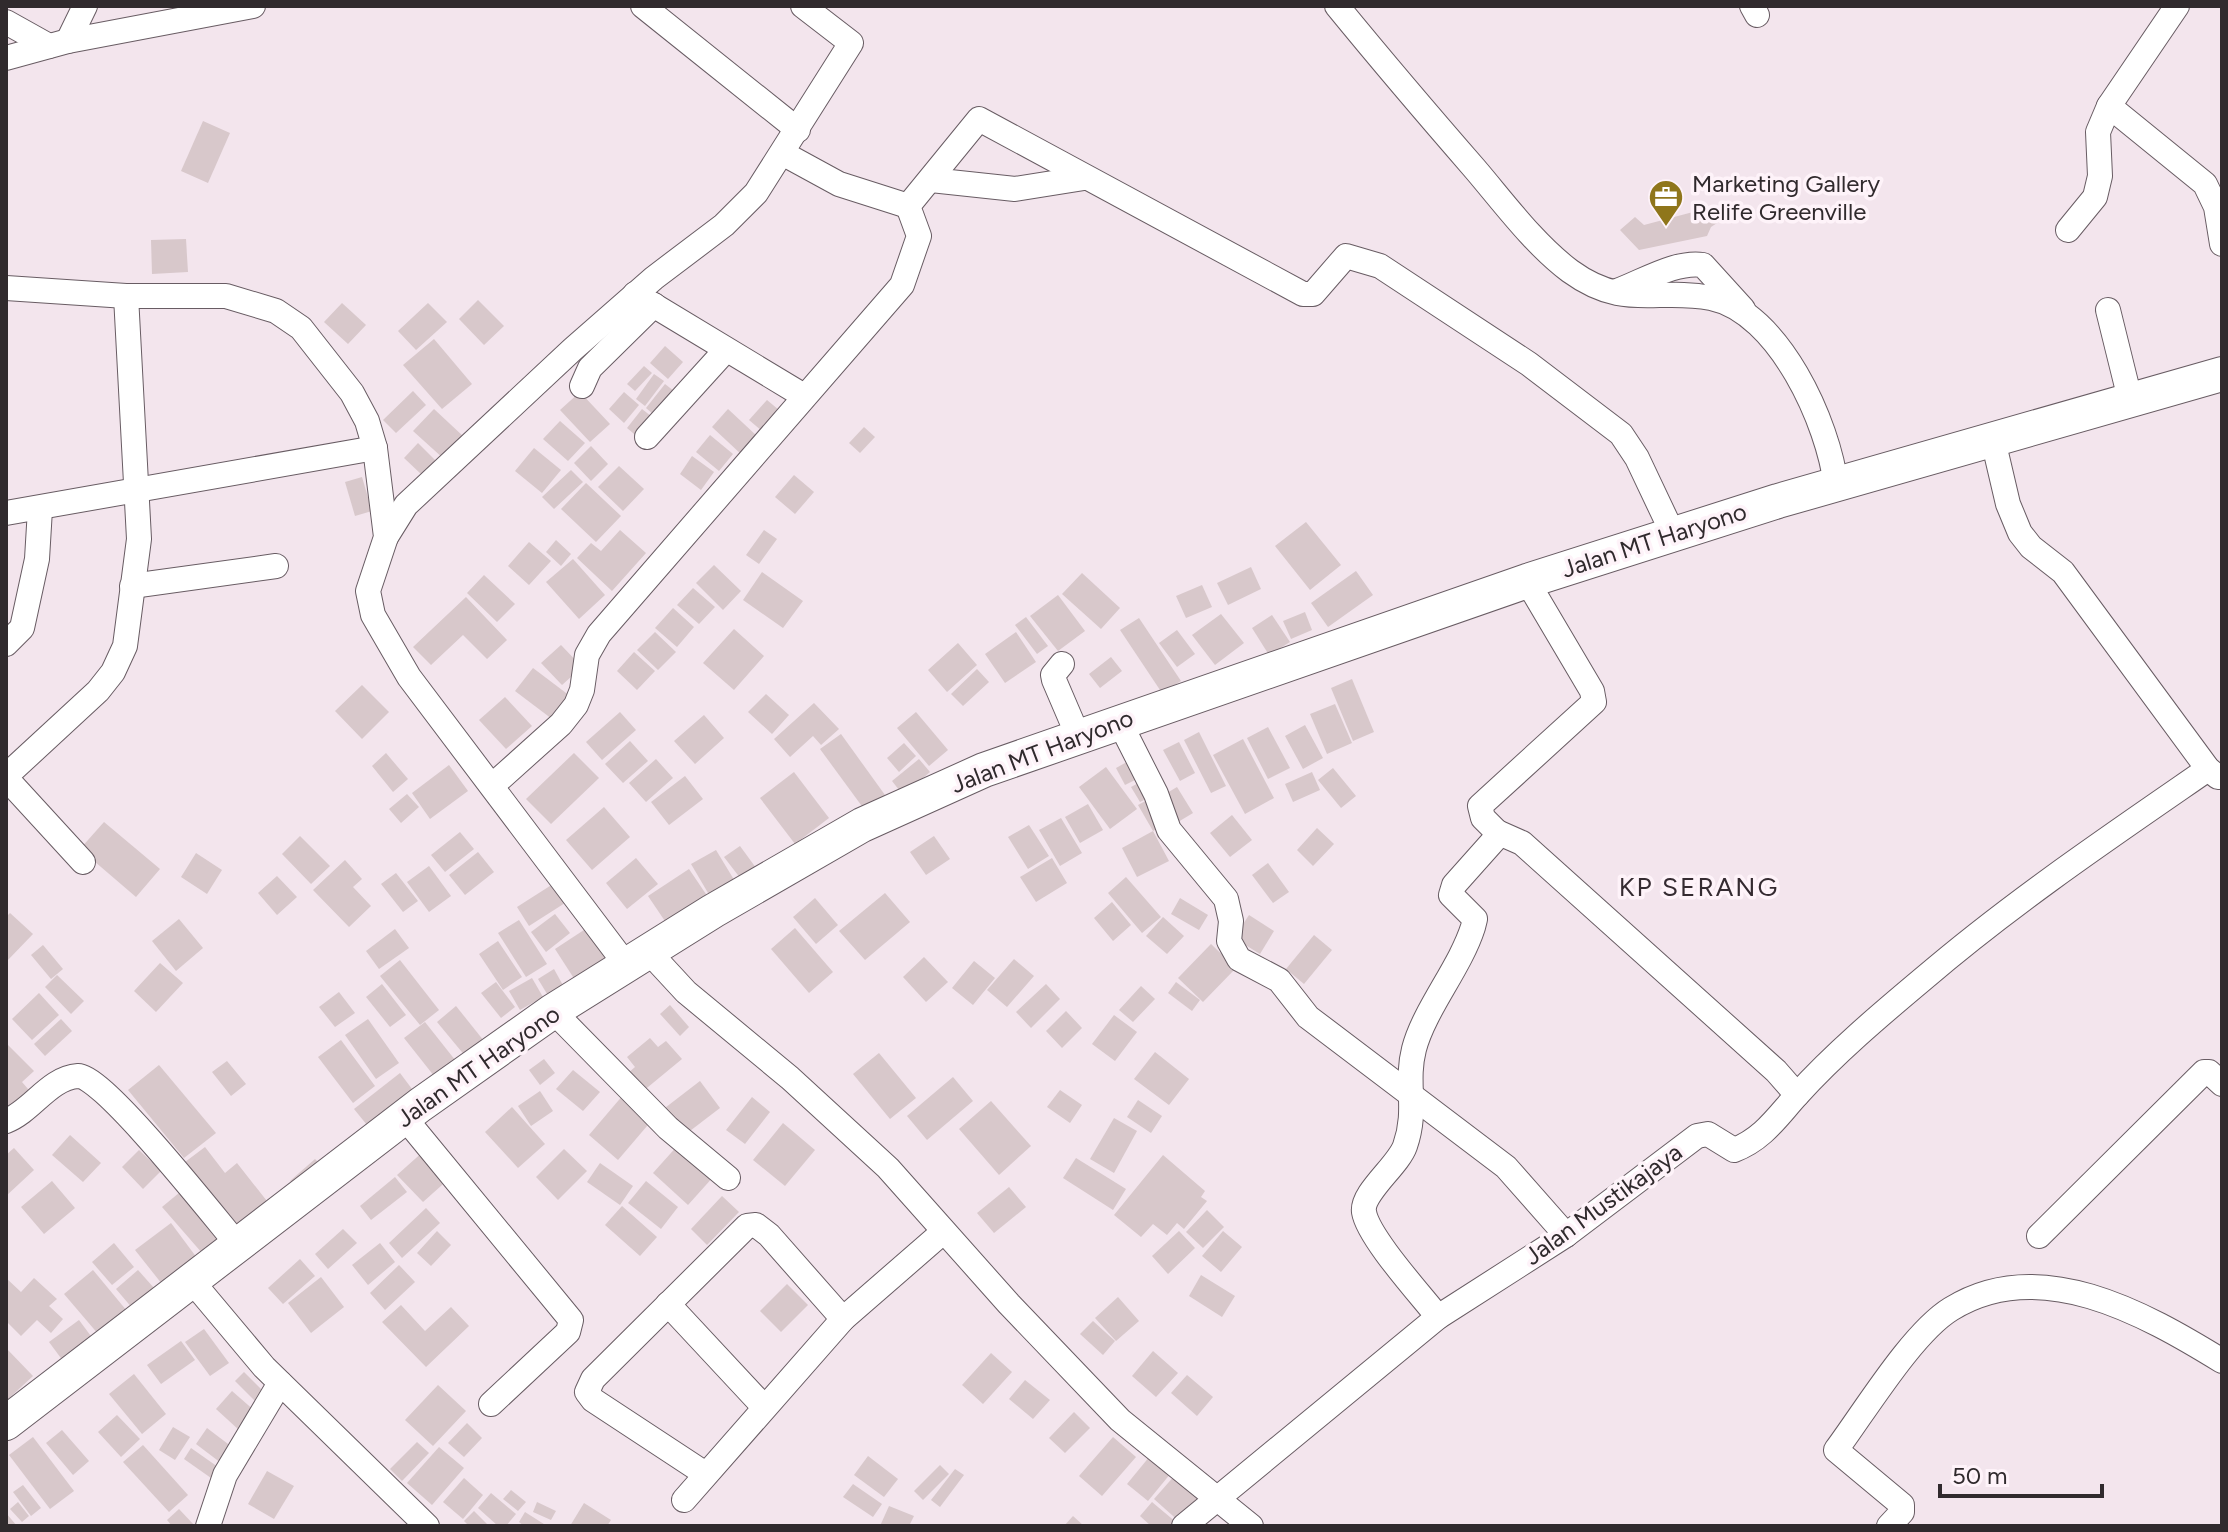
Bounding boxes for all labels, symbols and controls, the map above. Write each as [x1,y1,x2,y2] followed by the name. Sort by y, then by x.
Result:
[1692,169,1880,226] place label: Marketing Gallery Relife Greenville
[1647,178,1685,228] office icon: Marketing Gallery Relife Greenville
[1558,496,1750,584] street label: Jalan MT Haryono
[947,703,1137,799] street label: Jalan MT Haryono
[1619,871,1779,903] district label: KP SERANG
[391,999,565,1133] street label: Jalan MT Haryono
[1519,1137,1687,1271] street label: Jalan Mustikajaya
[1940,1448,2102,1498] scale bar
[1952,1461,2008,1490] text: 50 m

